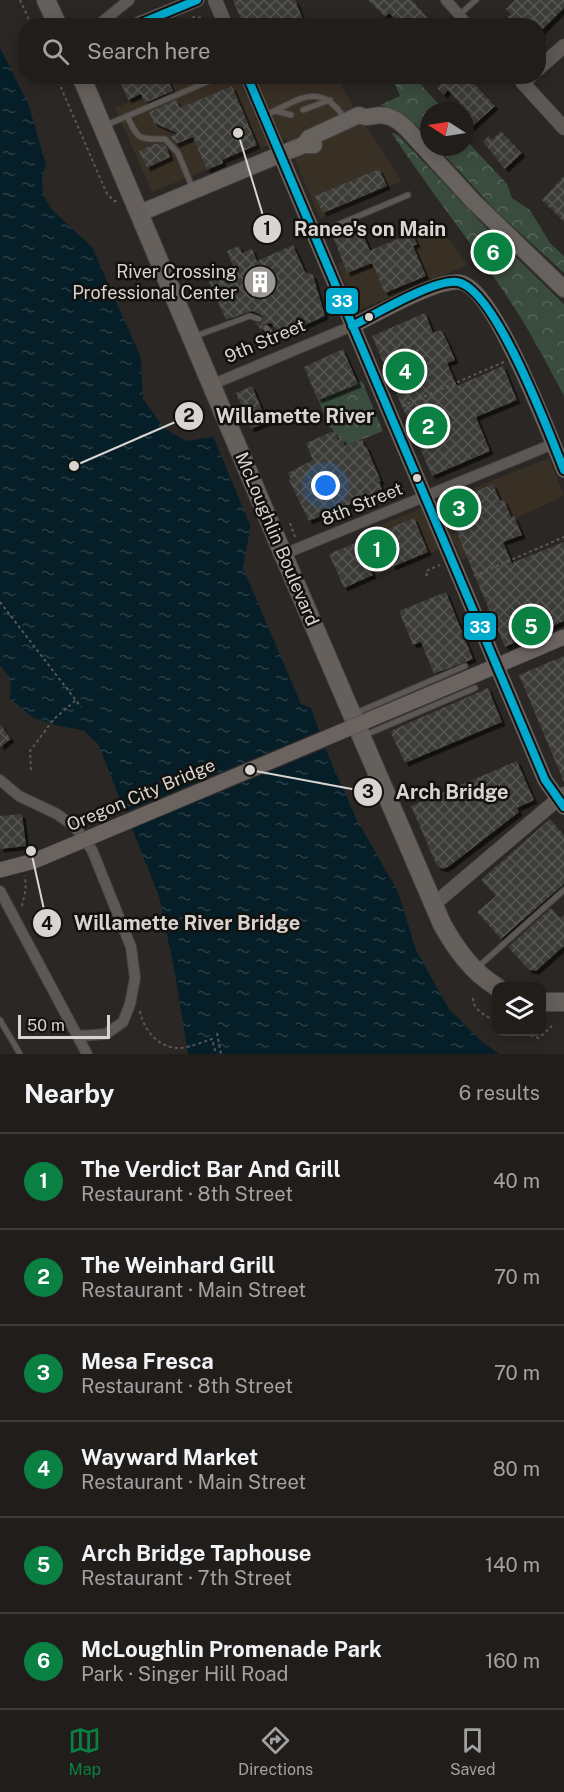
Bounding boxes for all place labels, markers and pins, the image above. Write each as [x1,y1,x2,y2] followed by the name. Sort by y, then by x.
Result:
[252,210,459,248] callout: Ranee's on Main
[474,230,512,274] pin: 6
[72,261,237,303] place label: River Crossing Professional Center
[242,264,278,300] building icon: River Crossing Professional Center
[363,311,375,323] unlabelled marker
[386,348,424,394] pin: 4
[174,397,387,435] callout: Willamette River
[408,404,448,448] pin: 2
[411,472,423,484] unlabelled marker
[440,486,478,530] pin: 3
[358,526,397,572] pin: 1
[512,604,550,648] pin: 5
[353,773,520,811] callout: Arch Bridge
[32,904,312,942] callout: Willamette River Bridge

